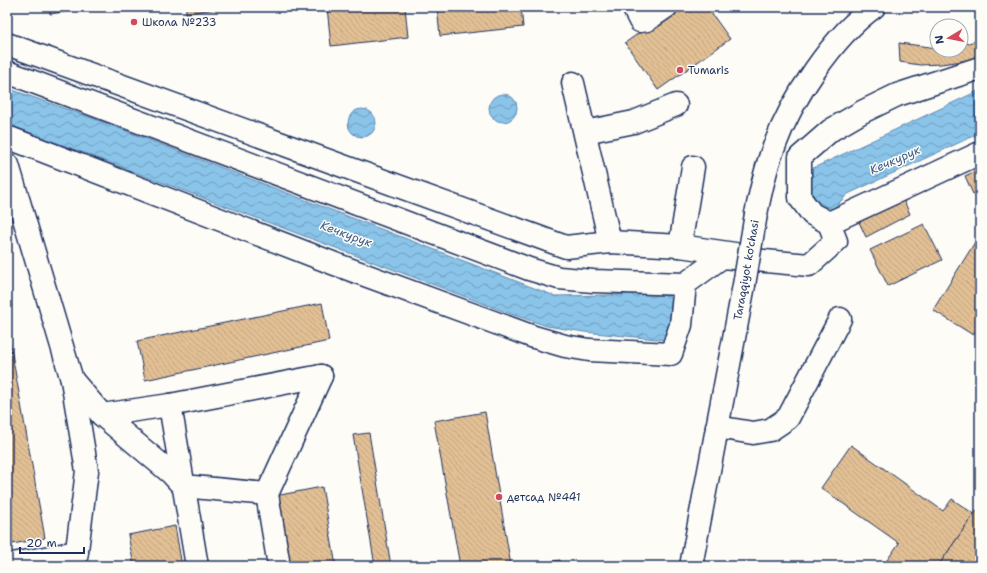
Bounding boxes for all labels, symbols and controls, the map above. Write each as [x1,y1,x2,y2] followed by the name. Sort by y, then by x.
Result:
[142,15,217,30] place label: Школа №233
[129,17,139,27] marker: Школа №233
[929,18,969,58] north arrow
[931,34,948,45] text: N
[688,63,729,78] place label: Tumaris
[675,65,685,75] marker: Tumaris
[867,142,923,178] water label: Кечкурук
[318,217,375,251] water label: Кечкурук
[730,219,763,322] street label: Taraqqiyot ko'chasi
[507,490,581,505] place label: детсад №441
[494,492,504,502] marker: детсад №441
[20,529,84,555] scale bar
[26,535,57,551] text: 20 m

